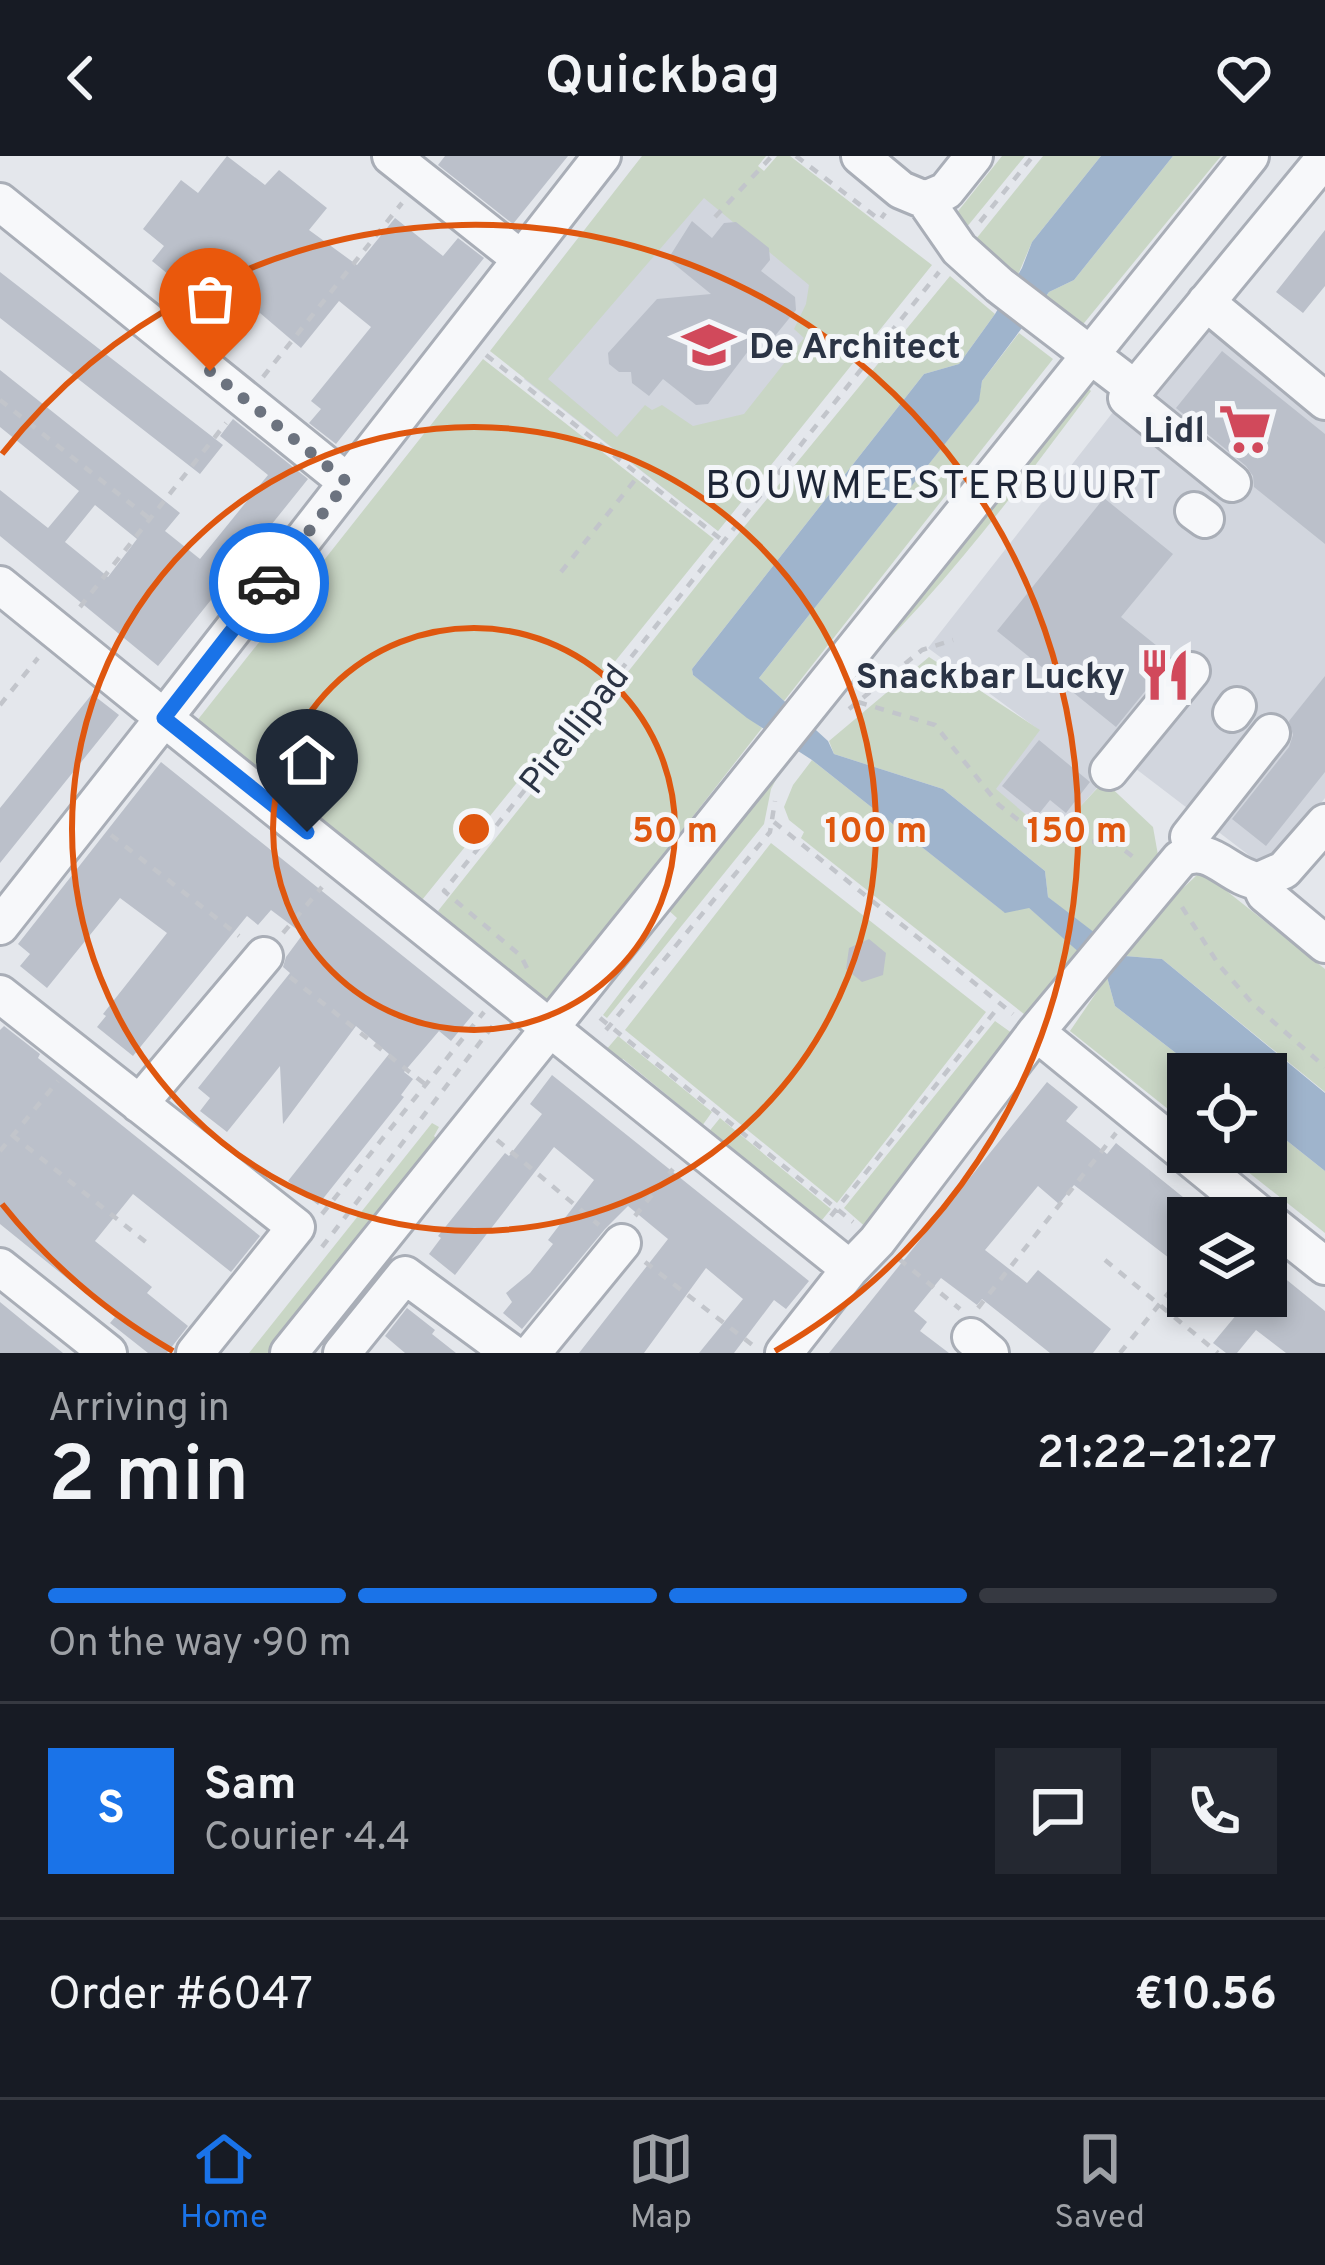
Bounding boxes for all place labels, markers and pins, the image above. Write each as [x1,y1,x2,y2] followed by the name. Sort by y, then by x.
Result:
[159,248,261,371] pin
[680,316,738,374] school or university icon: De Architect
[749,326,961,372] place label: De Architect
[1216,400,1274,458] supermarket icon: Lidl
[1143,410,1205,456] place label: Lidl
[1136,646,1194,704] restaurant icon: Snackbar Lucky
[856,656,1125,702] place label: Snackbar Lucky
[256,709,358,832] pin
[453,808,495,850] centre of rings

